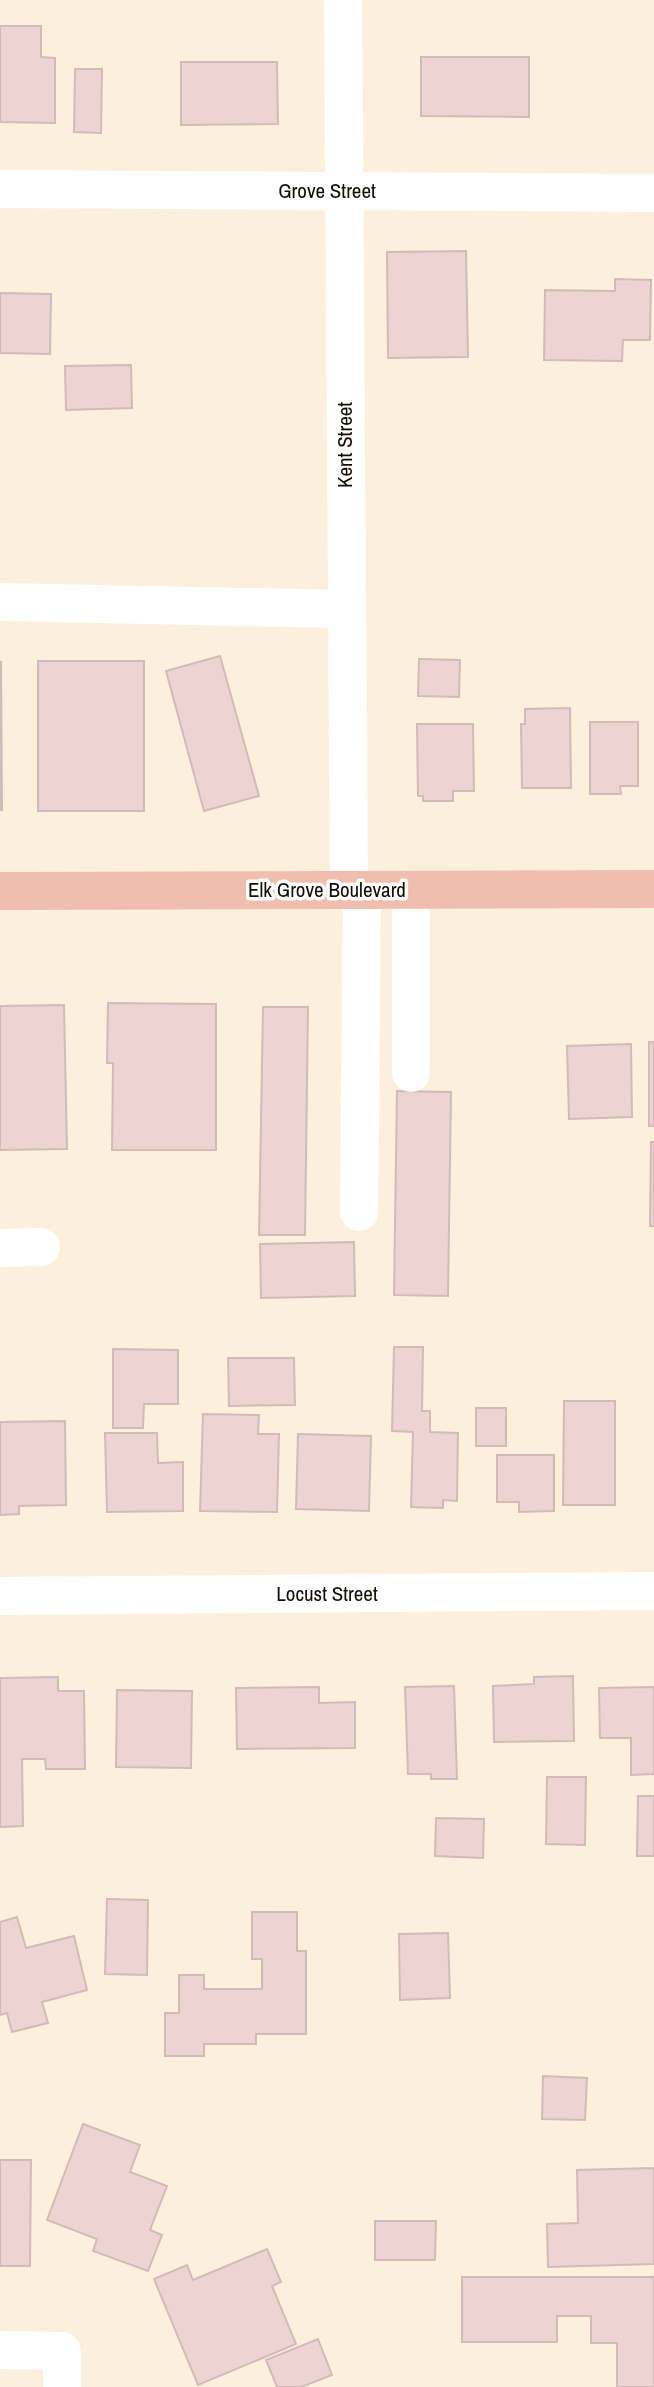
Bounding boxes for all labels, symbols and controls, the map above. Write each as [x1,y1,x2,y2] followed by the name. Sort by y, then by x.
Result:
[278,176,376,205] street label: Grove Street
[330,402,359,488] street label: Kent Street
[248,875,406,904] street label: Elk Grove Boulevard
[276,1579,378,1608] street label: Locust Street

